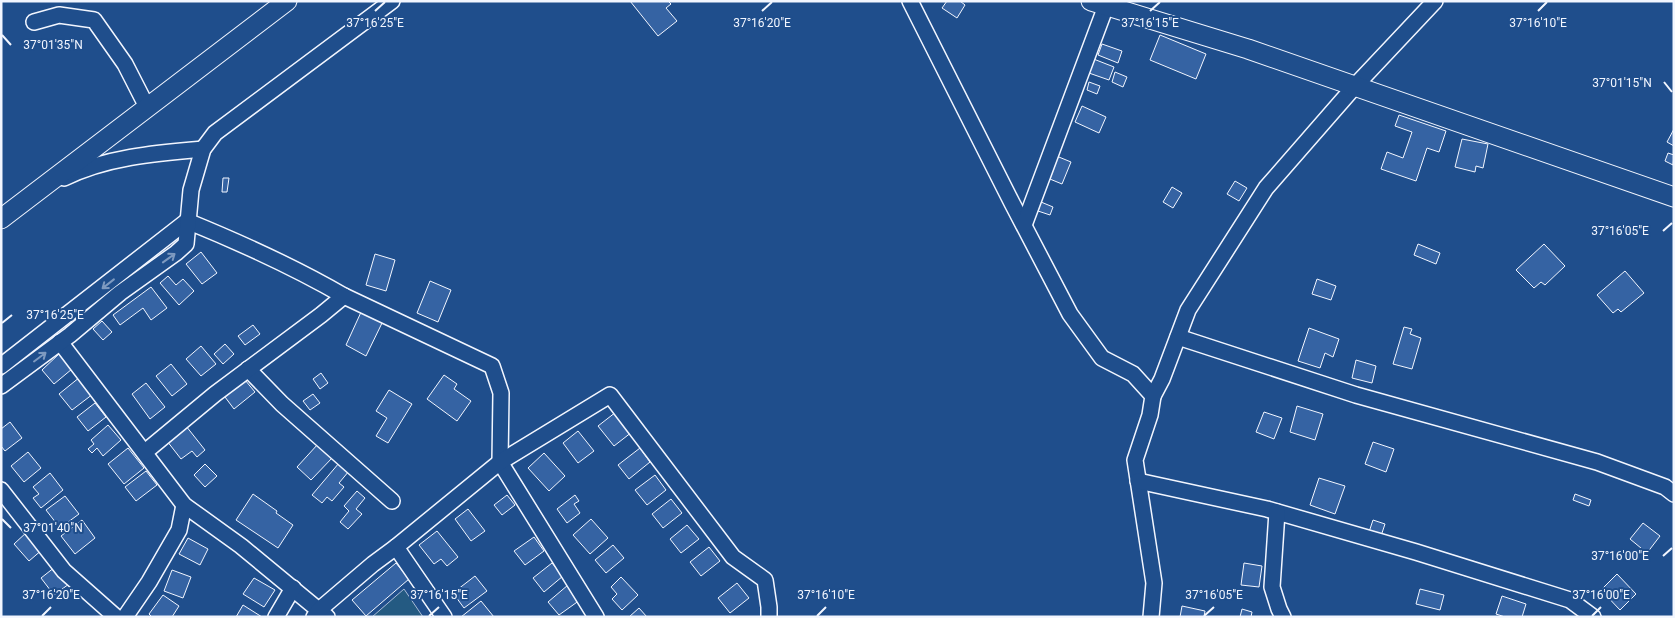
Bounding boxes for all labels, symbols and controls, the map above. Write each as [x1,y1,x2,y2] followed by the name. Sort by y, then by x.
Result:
[346,16,404,30] text: 37°16'25"E
[733,16,791,30] text: 37°16'20"E
[1121,16,1179,30] text: 37°16'15"E
[1509,16,1567,30] text: 37°16'10"E
[23,38,83,52] text: 37°01'35"N
[1592,76,1652,90] text: 37°01'15"N
[1591,224,1649,238] text: 37°16'05"E
[162,253,176,263] one-way arrow
[102,278,115,289] one-way arrow
[26,308,84,322] text: 37°16'25"E
[33,352,47,362] one-way arrow
[23,521,83,535] text: 37°01'40"N
[1591,549,1649,563] text: 37°16'00"E
[22,588,80,602] text: 37°16'20"E
[410,588,468,602] text: 37°16'15"E
[797,588,855,602] text: 37°16'10"E
[1185,588,1243,602] text: 37°16'05"E
[1572,588,1630,602] text: 37°16'00"E

